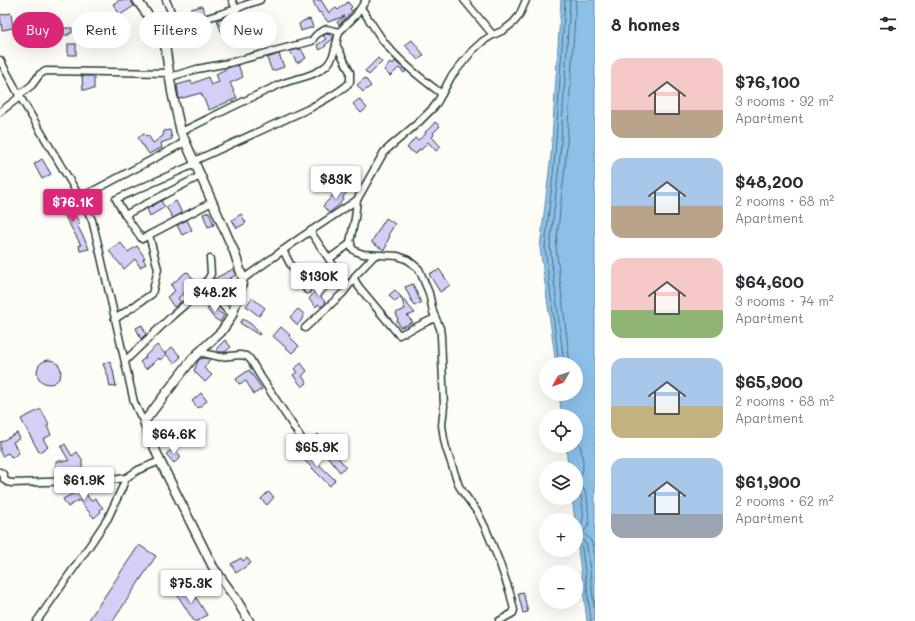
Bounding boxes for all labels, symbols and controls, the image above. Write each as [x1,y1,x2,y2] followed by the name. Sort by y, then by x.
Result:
[12,12,64,48] chip: Buy
[72,12,131,48] chip: Rent
[139,12,212,48] chip: Filters
[220,12,277,48] chip: New
[611,13,680,35] text: 8 homes
[877,13,899,35] icon: filters
[735,70,800,92] text: $76,100
[643,74,691,122] icon: home
[735,92,834,109] text: 3 rooms · 92 m²
[735,109,804,126] text: Apartment
[312,166,360,200] pin: $83K
[320,170,352,187] text: $83K
[735,170,803,192] text: $48,200
[643,174,691,222] icon: home
[40,189,106,223] pin: $76.1K
[735,192,834,209] text: 2 rooms · 68 m²
[52,193,94,210] text: $76.1K
[735,209,804,226] text: Apartment
[291,263,347,297] pin: $130K
[300,267,338,284] text: $130K
[735,270,804,292] text: $64,600
[643,274,691,322] icon: home
[182,279,248,313] pin: $48.2K
[193,283,237,300] text: $48.2K
[735,292,834,309] text: 3 rooms · 74 m²
[735,309,804,326] text: Apartment
[539,357,583,401] north arrow
[539,357,583,609] map controls
[735,370,803,392] text: $65,900
[643,374,691,422] icon: home
[735,392,834,409] text: 2 rooms · 68 m²
[539,409,583,453] button: locate
[735,409,804,426] text: Apartment
[141,421,207,455] pin: $64.6K
[152,425,196,442] text: $64.6K
[284,434,350,468] pin: $65.9K
[295,438,339,455] text: $65.9K
[539,461,583,505] button: layers
[51,467,117,501] pin: $61.9K
[735,470,801,492] text: $61,900
[63,471,105,488] text: $61.9K
[643,474,691,522] icon: home
[735,492,834,509] text: 2 rooms · 62 m²
[735,509,804,526] text: Apartment
[539,513,583,557] button: +
[539,565,583,609] button: −
[158,570,224,604] pin: $75.3K
[169,574,213,591] text: $75.3K

